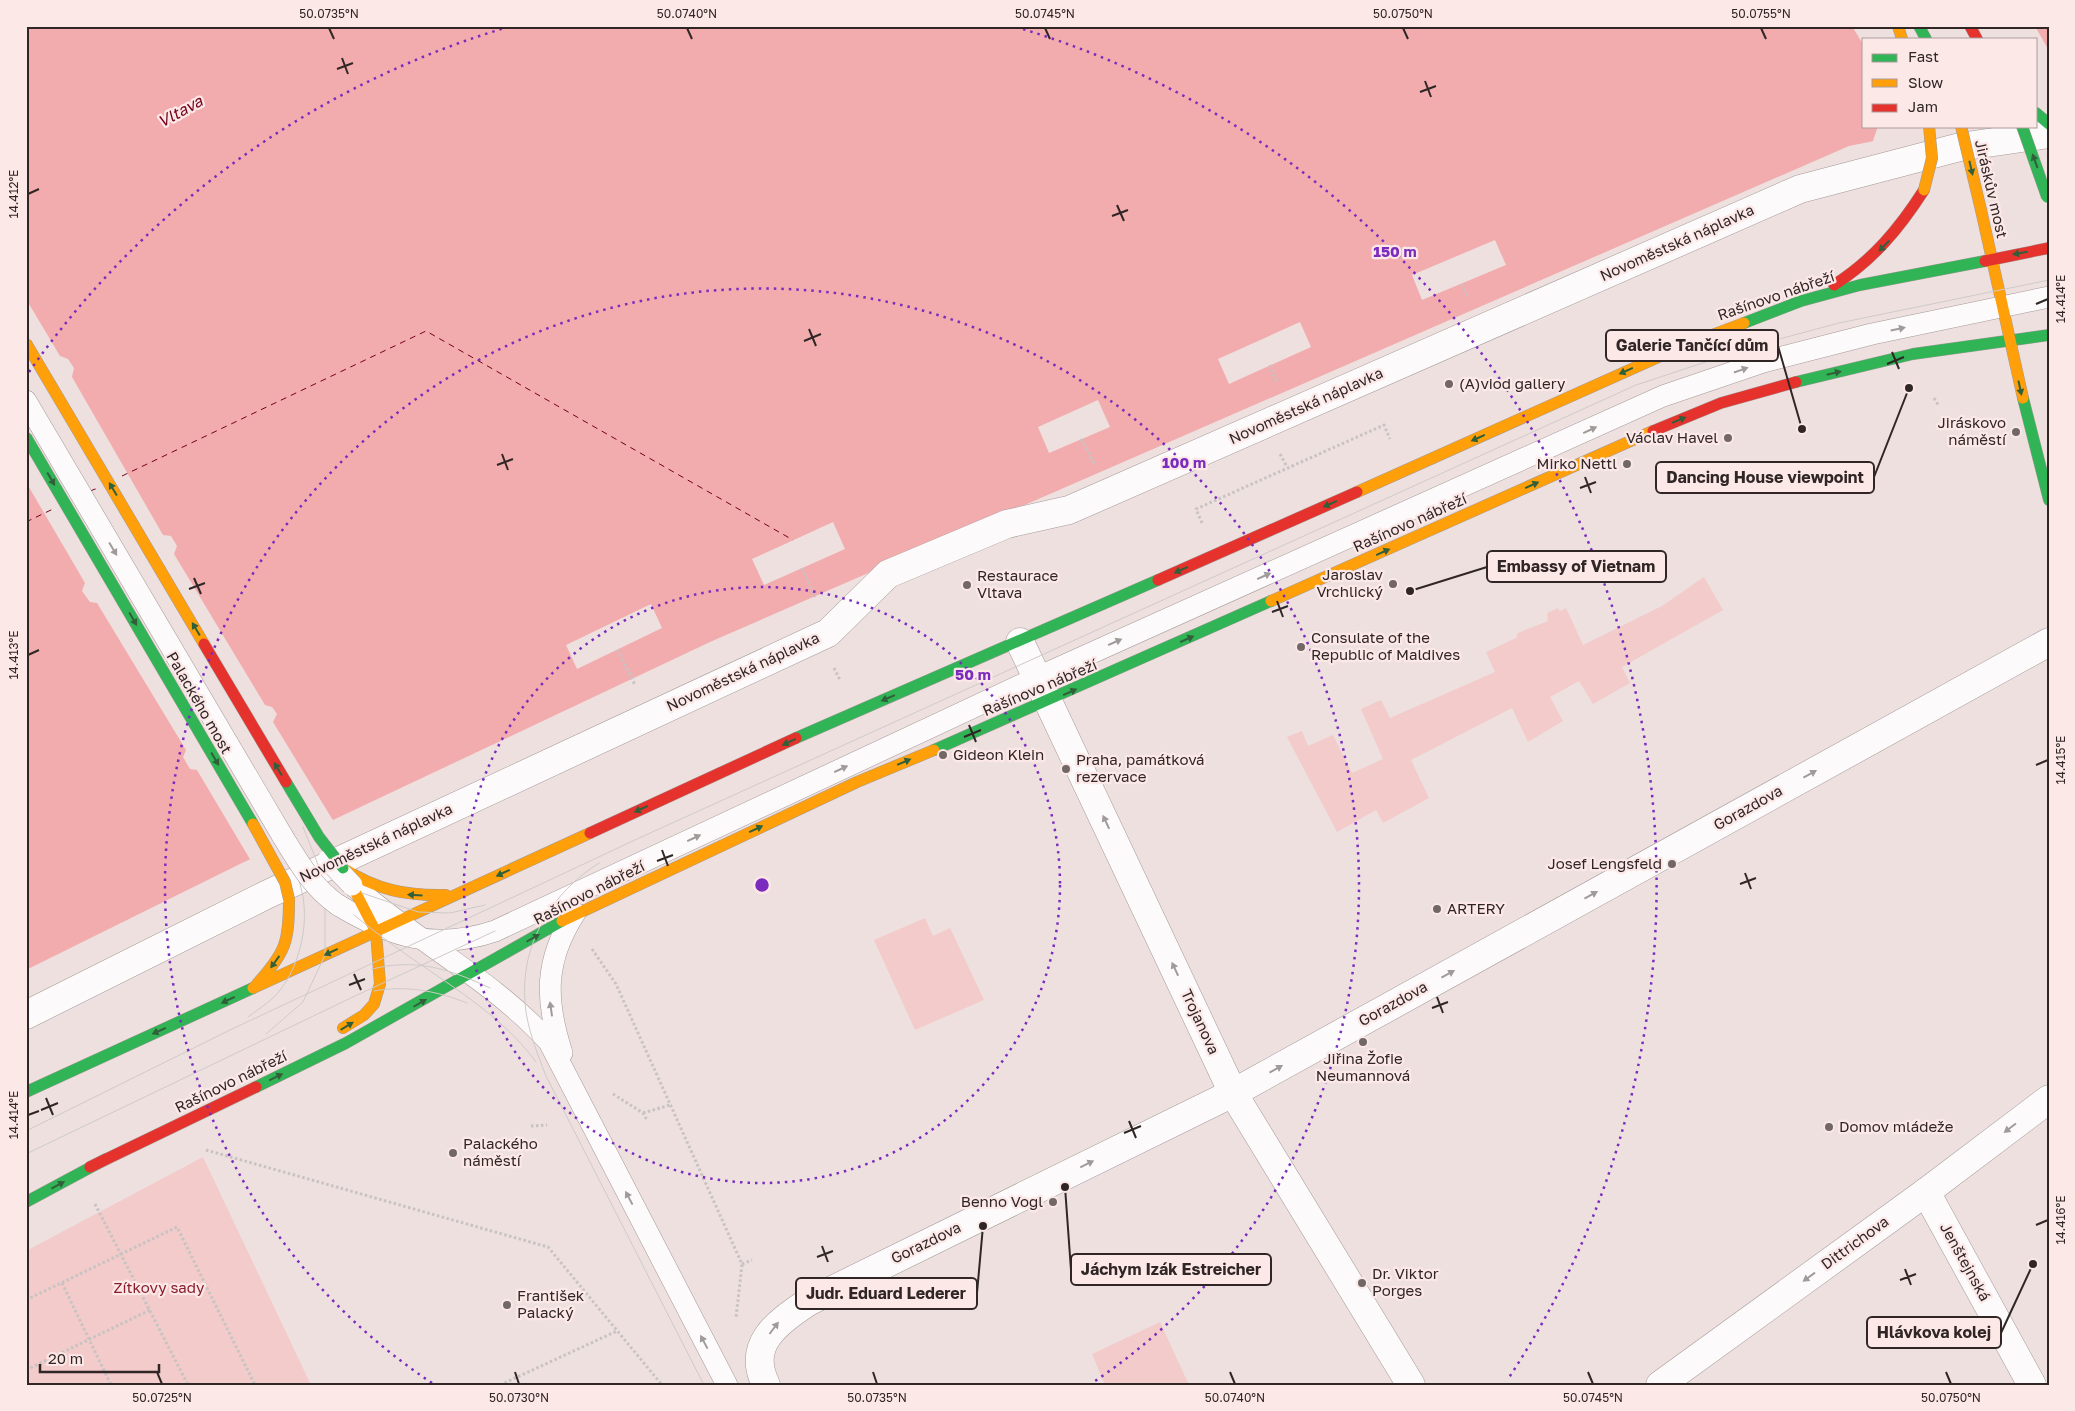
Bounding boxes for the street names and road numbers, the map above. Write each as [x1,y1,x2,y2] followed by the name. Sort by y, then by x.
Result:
[1972,138,2012,240] street label: Jiráskův most
[1597,200,1756,284] street label: Novoměstská náplavka
[1715,266,1837,323] street label: Rašínovo nábřeží
[1226,363,1385,447] street label: Novoměstská náplavka
[1350,489,1470,555] street label: Rašínovo nábřeží
[663,628,822,714] street label: Novoměstská náplavka
[163,648,236,757] street label: Palackého most
[980,654,1100,719] street label: Rašínovo nábřeží
[1710,781,1785,833] street label: Gorazdova
[296,799,455,885] street label: Novoměstská náplavka
[530,856,648,928] street label: Rašínovo nábřeží
[1355,977,1430,1029] street label: Gorazdova
[1178,986,1224,1057] street label: Trojanova
[172,1046,290,1116] street label: Rašínovo nábřeží
[1817,1212,1892,1273] street label: Dittrichova
[888,1217,964,1267] street label: Gorazdova
[1937,1219,1995,1304] street label: Jenštejnská

